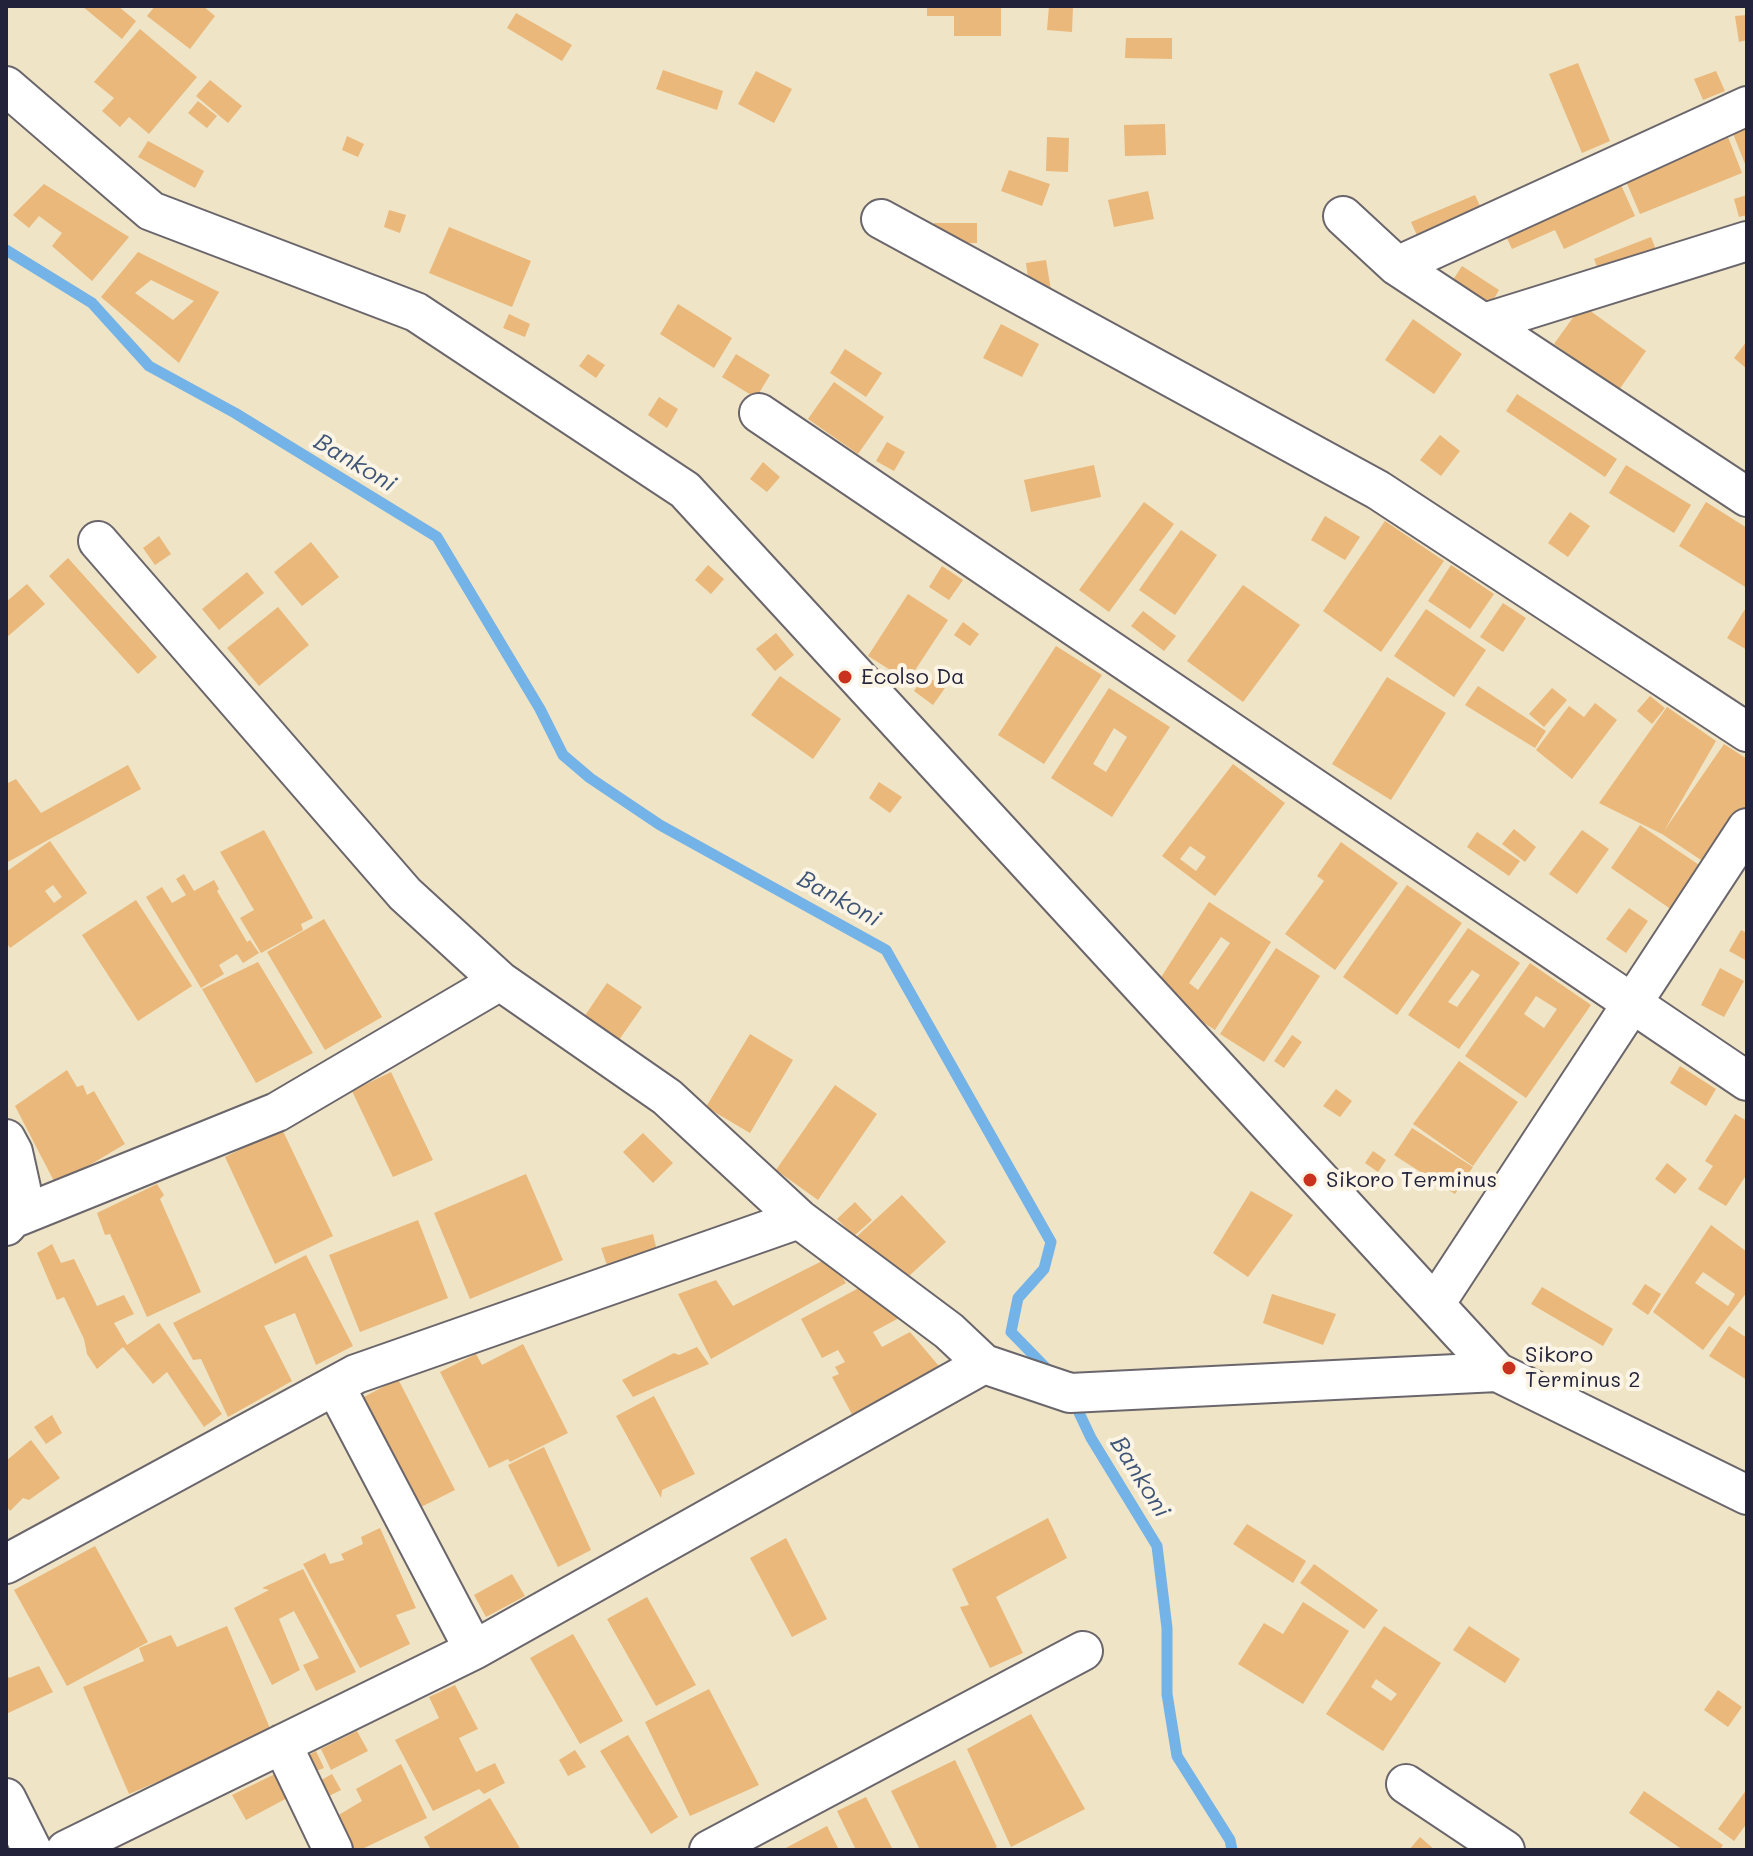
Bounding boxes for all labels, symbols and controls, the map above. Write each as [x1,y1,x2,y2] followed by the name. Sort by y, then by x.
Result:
[309,427,401,499] water label: Bankoni
[861,664,965,690] place label: Ecolso Da
[836,668,854,686] marker: Ecolso Da
[792,864,886,934] water label: Bankoni
[1326,1167,1497,1193] place label: Sikoro Terminus
[1301,1171,1319,1189] marker: Sikoro Terminus
[1525,1342,1640,1394] place label: Sikoro Terminus 2
[1500,1359,1518,1377] marker: Sikoro Terminus 2
[1104,1431,1176,1523] water label: Bankoni

